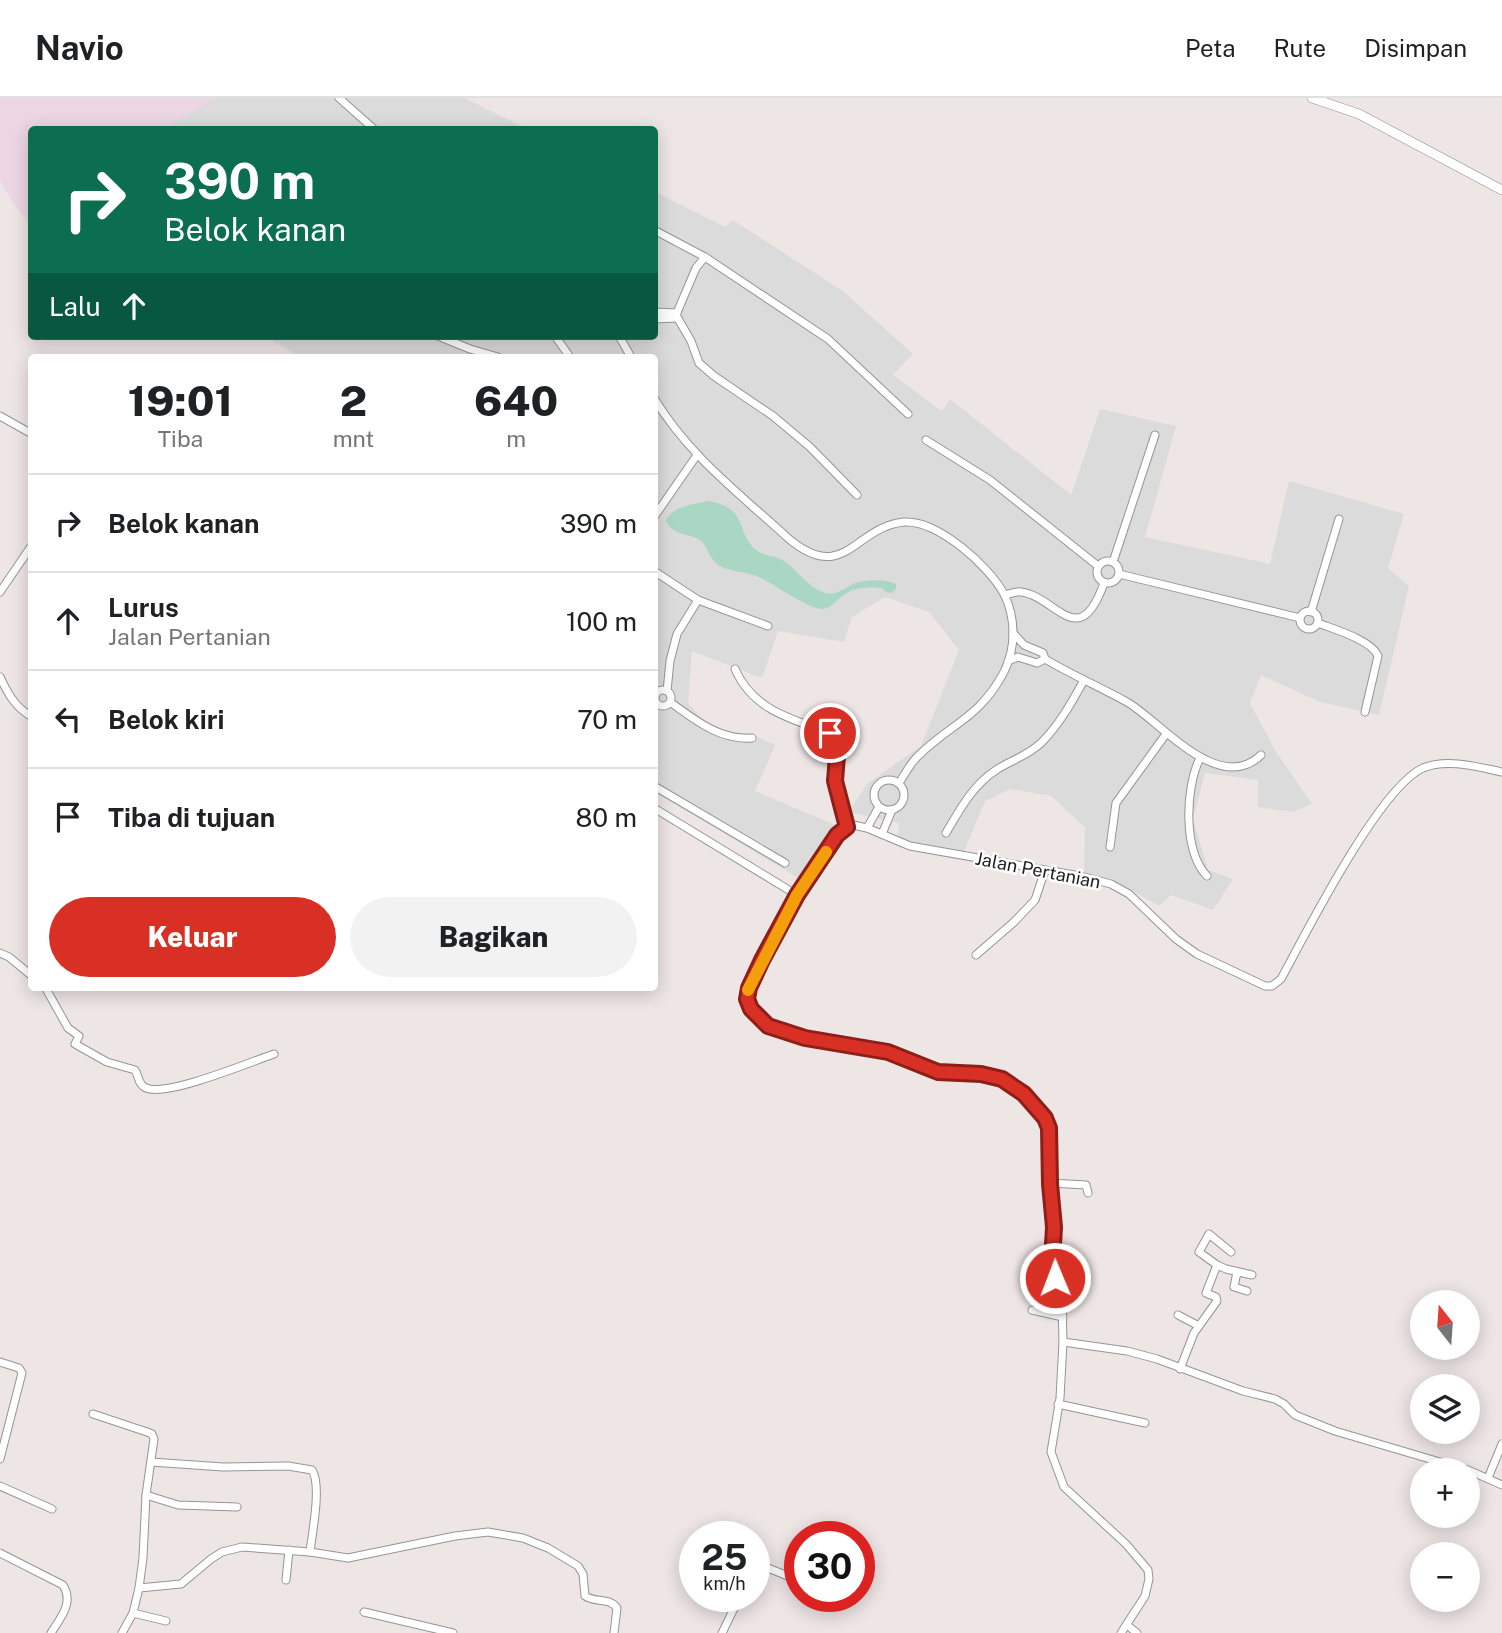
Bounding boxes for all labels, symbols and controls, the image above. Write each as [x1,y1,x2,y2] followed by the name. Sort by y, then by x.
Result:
[35,29,124,67] text: Navio
[1185,34,1236,62] text: Peta
[1274,34,1326,62] text: Rute
[1364,34,1467,62] text: Disimpan
[164,152,315,210] text: 390 m
[49,154,140,245] icon: right
[164,211,346,248] text: Belok kanan
[115,287,153,325] icon: ahead
[49,291,101,322] text: Lalu
[128,376,233,425] text: 19:01
[340,376,367,425] text: 2
[474,376,558,425] text: 640
[157,425,203,452] text: Tiba
[333,425,374,452] text: mnt
[506,425,526,452] text: m
[49,504,87,542] icon: right
[108,508,259,539] text: Belok kanan
[560,508,637,539] text: 390 m
[108,592,179,623] text: Lurus
[49,602,87,640] icon: ahead
[566,606,637,637] text: 100 m
[108,623,271,650] text: Jalan Pertanian
[49,700,87,738] icon: left
[800,703,860,763] pin
[108,704,224,735] text: Belok kiri
[577,704,637,735] text: 70 m
[811,714,849,752] icon: arrive
[49,798,87,836] icon: arrive
[108,802,275,833] text: Tiba di tujuan
[576,802,637,833] text: 80 m
[973,848,1103,892] street label: Jalan Pertanian
[49,897,336,977] button: Keluar
[350,897,637,977] button: Bagikan
[1018,1241,1092,1315] position arrow
[1410,1290,1480,1360] north arrow
[1410,1290,1480,1612] map controls
[1410,1374,1480,1444] button: layers
[1410,1458,1480,1528] button: +
[784,1521,875,1612] speed limit sign: 30
[702,1537,747,1578] text: 25
[1410,1542,1480,1612] button: −
[703,1573,746,1594] text: km/h

